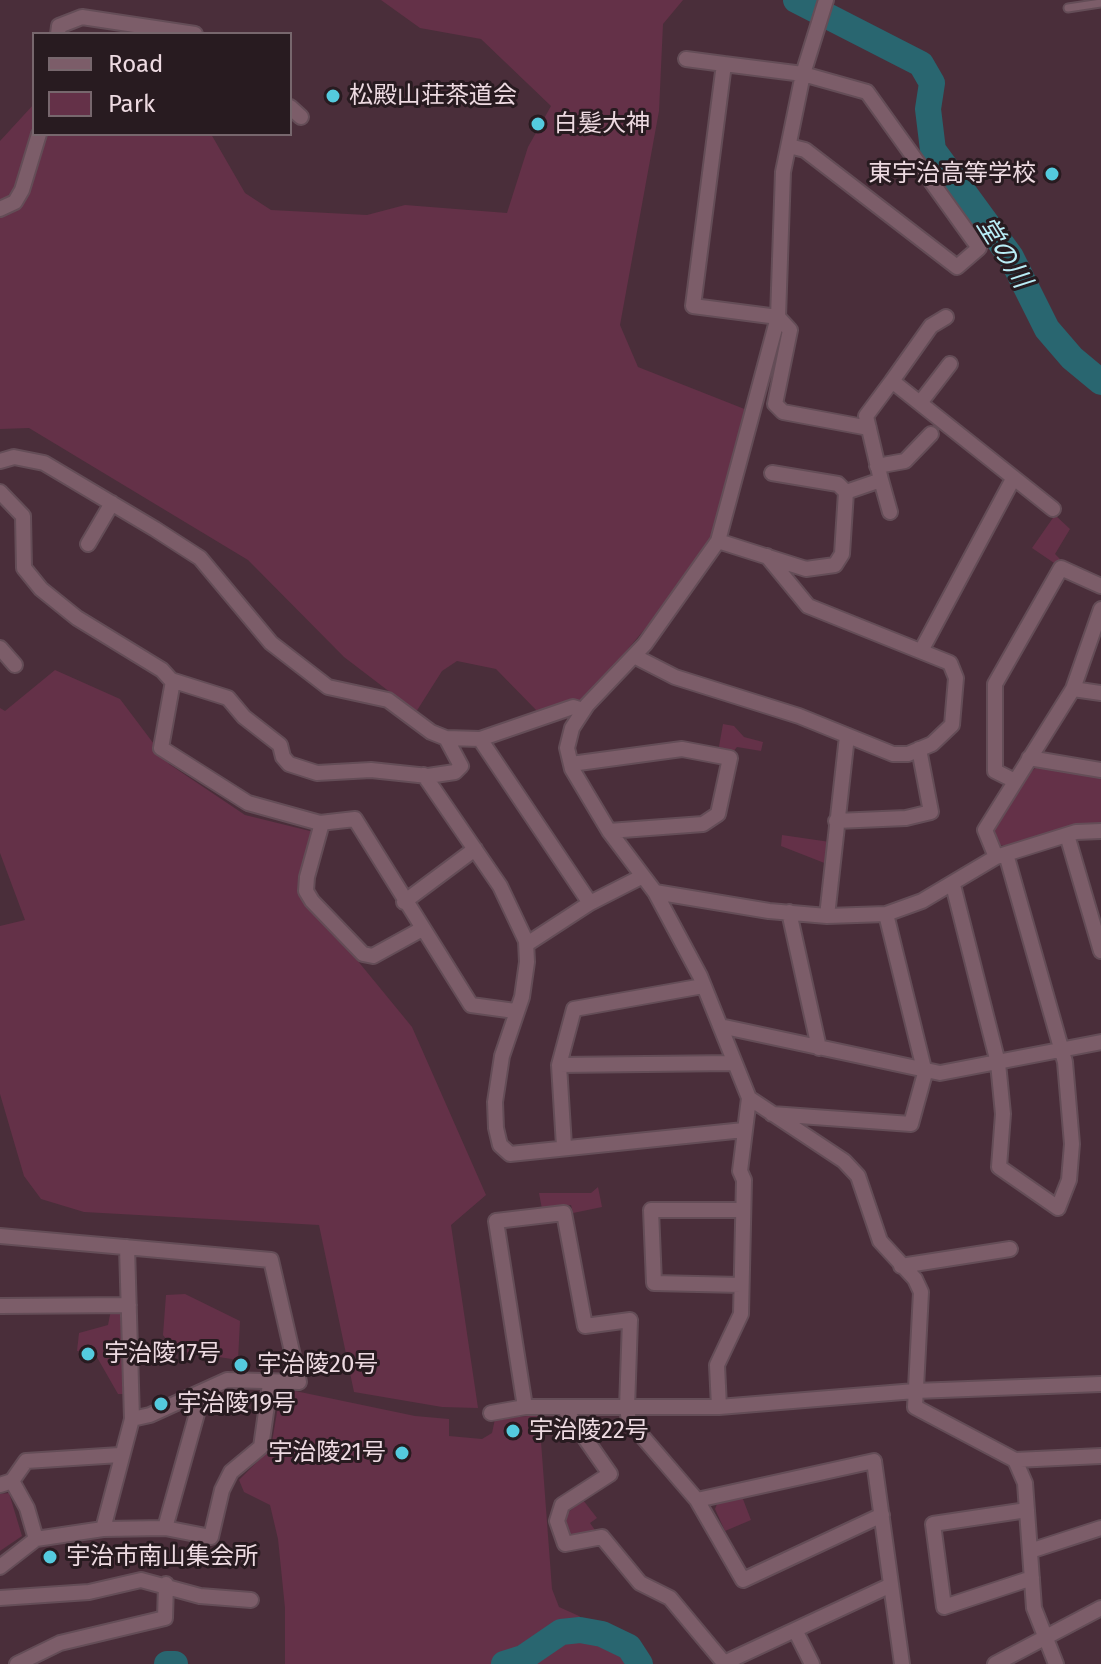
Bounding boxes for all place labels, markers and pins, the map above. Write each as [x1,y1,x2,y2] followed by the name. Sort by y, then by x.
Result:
[349,82,517,110] place label: 松殿山荘茶道会
[324,87,342,105] marker: 松殿山荘茶道会
[554,110,650,138] place label: 白髪大神
[529,115,547,133] marker: 白髪大神
[868,160,1036,188] place label: 東宇治高等学校
[1043,165,1061,183] marker: 東宇治高等学校
[104,1340,221,1368] place label: 宇治陵17号
[79,1345,97,1363] marker: 宇治陵17号
[257,1351,378,1379] place label: 宇治陵20号
[232,1356,250,1374] marker: 宇治陵20号
[177,1390,296,1418] place label: 宇治陵19号
[152,1395,170,1413] marker: 宇治陵19号
[529,1417,649,1445] place label: 宇治陵22号
[504,1422,522,1440] marker: 宇治陵22号
[268,1439,386,1467] place label: 宇治陵21号
[393,1444,411,1462] marker: 宇治陵21号
[66,1543,258,1571] place label: 宇治市南山集会所
[41,1548,59,1566] marker: 宇治市南山集会所

